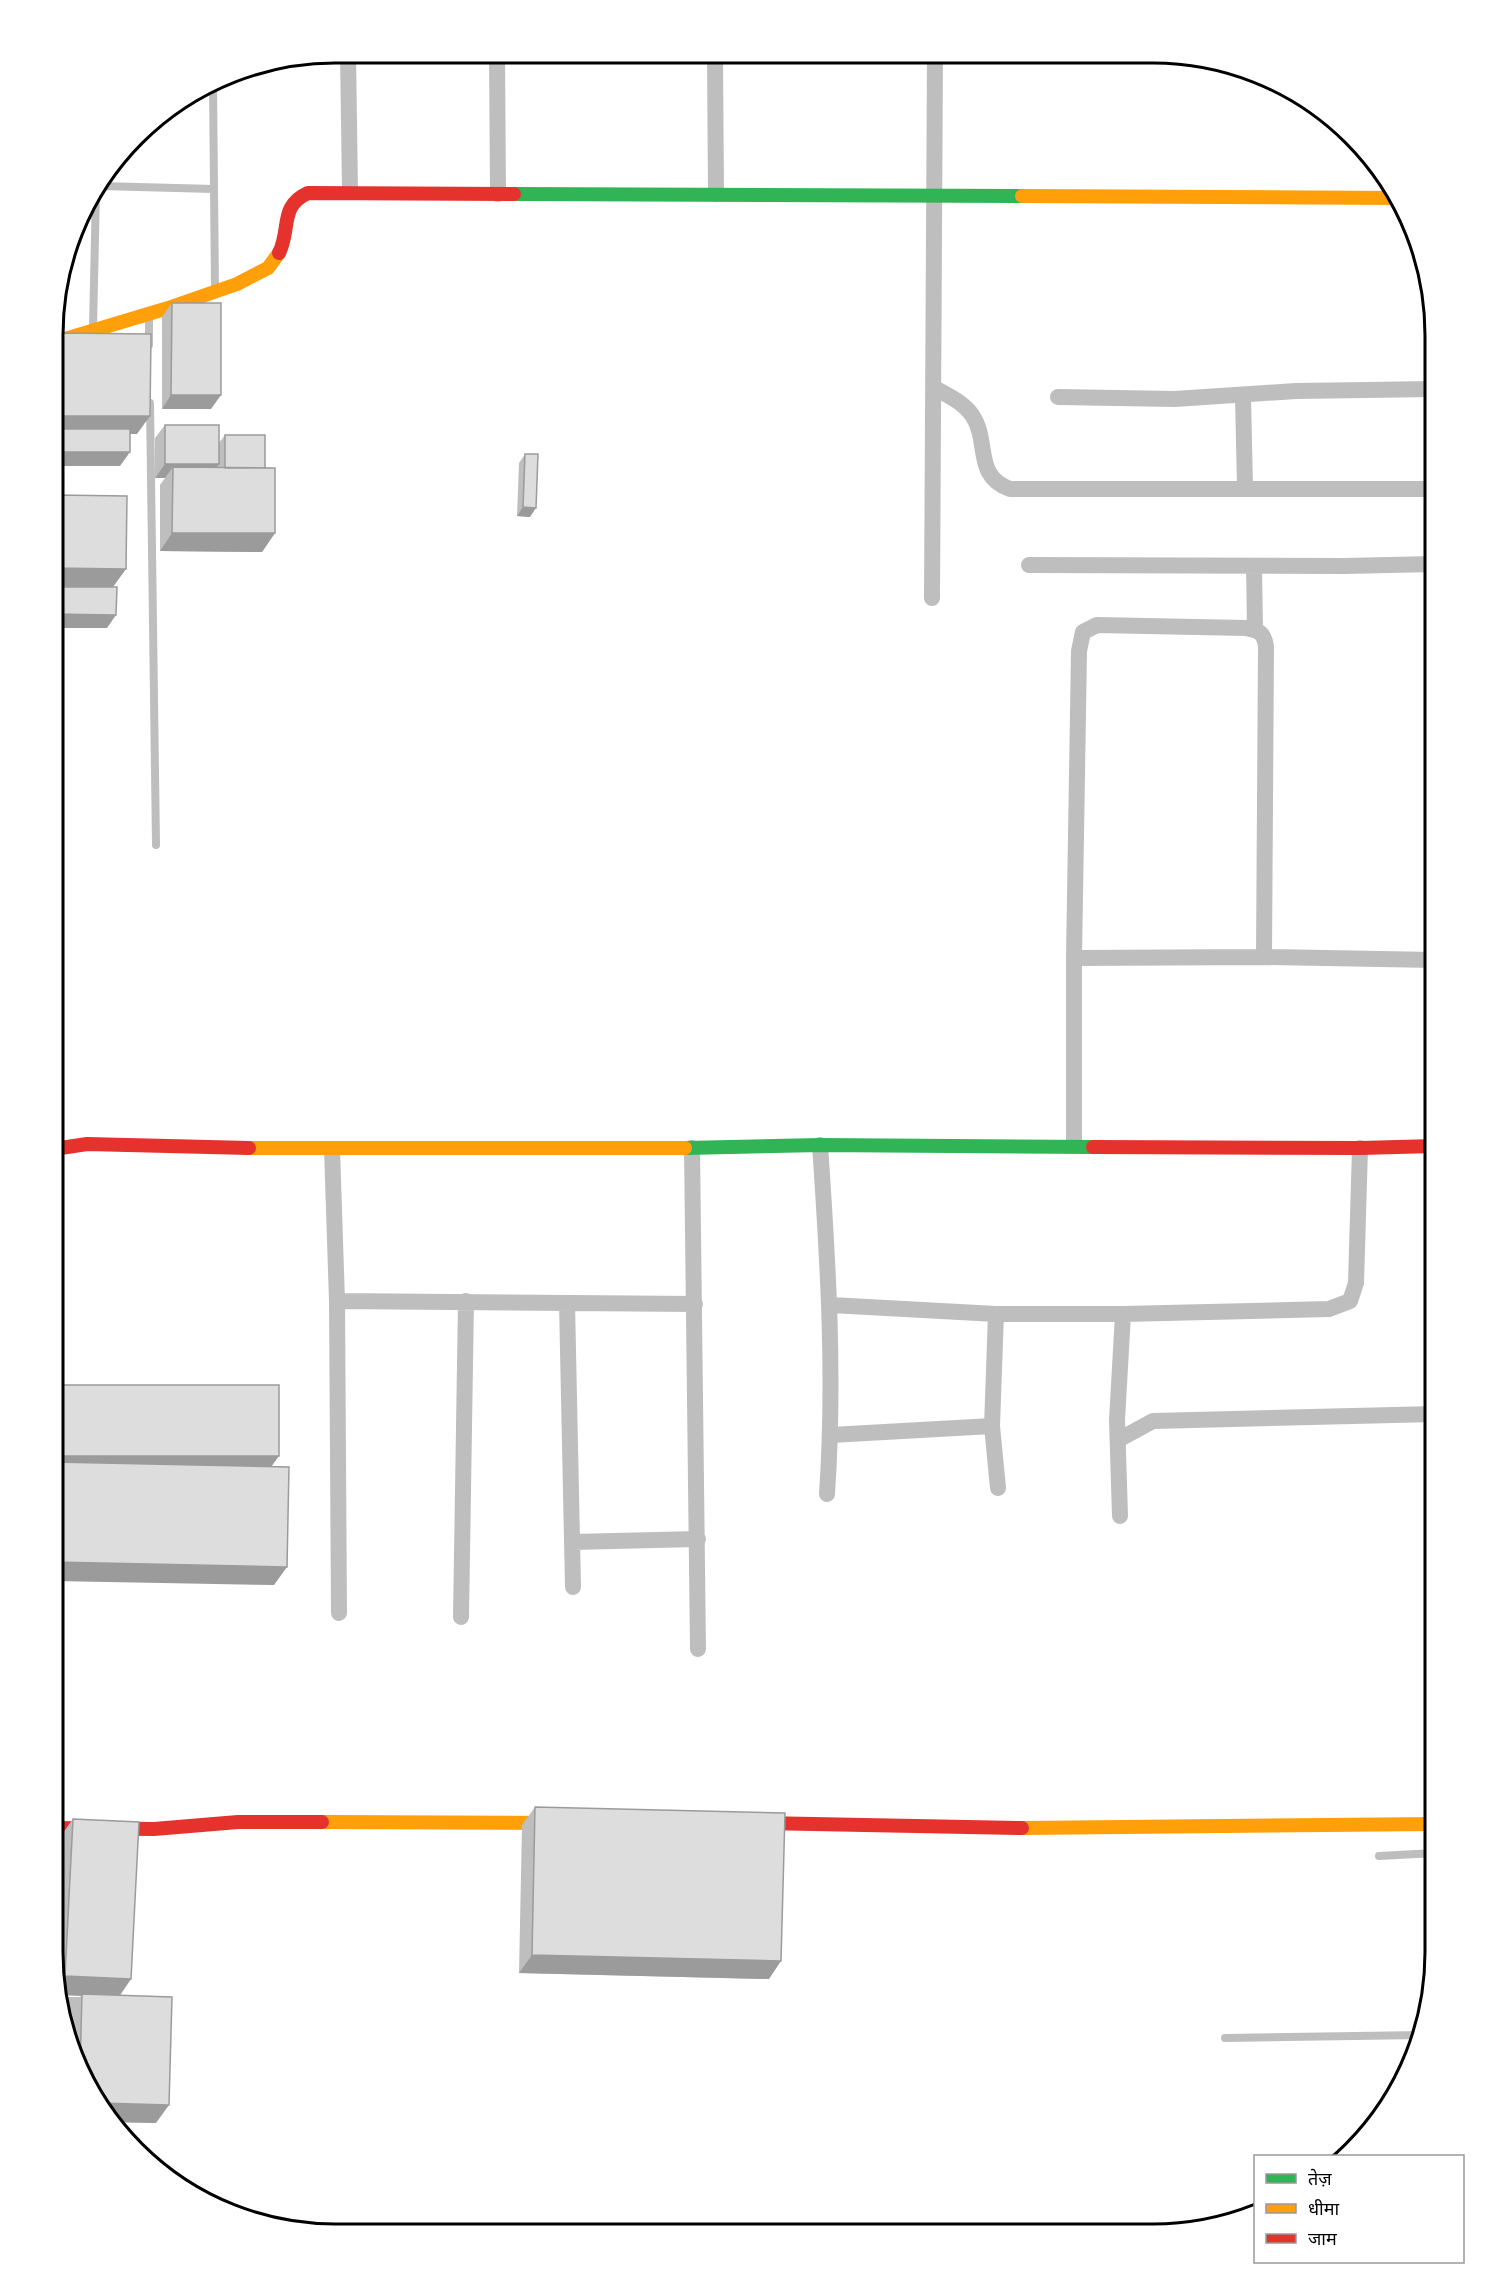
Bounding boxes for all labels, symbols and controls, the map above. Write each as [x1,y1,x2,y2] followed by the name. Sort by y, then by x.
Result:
[1254,2155,1464,2263] legend
[1308,2167,1332,2190] text: तेज़
[1308,2197,1339,2220] text: धीमा
[1308,2227,1338,2250] text: जाम

